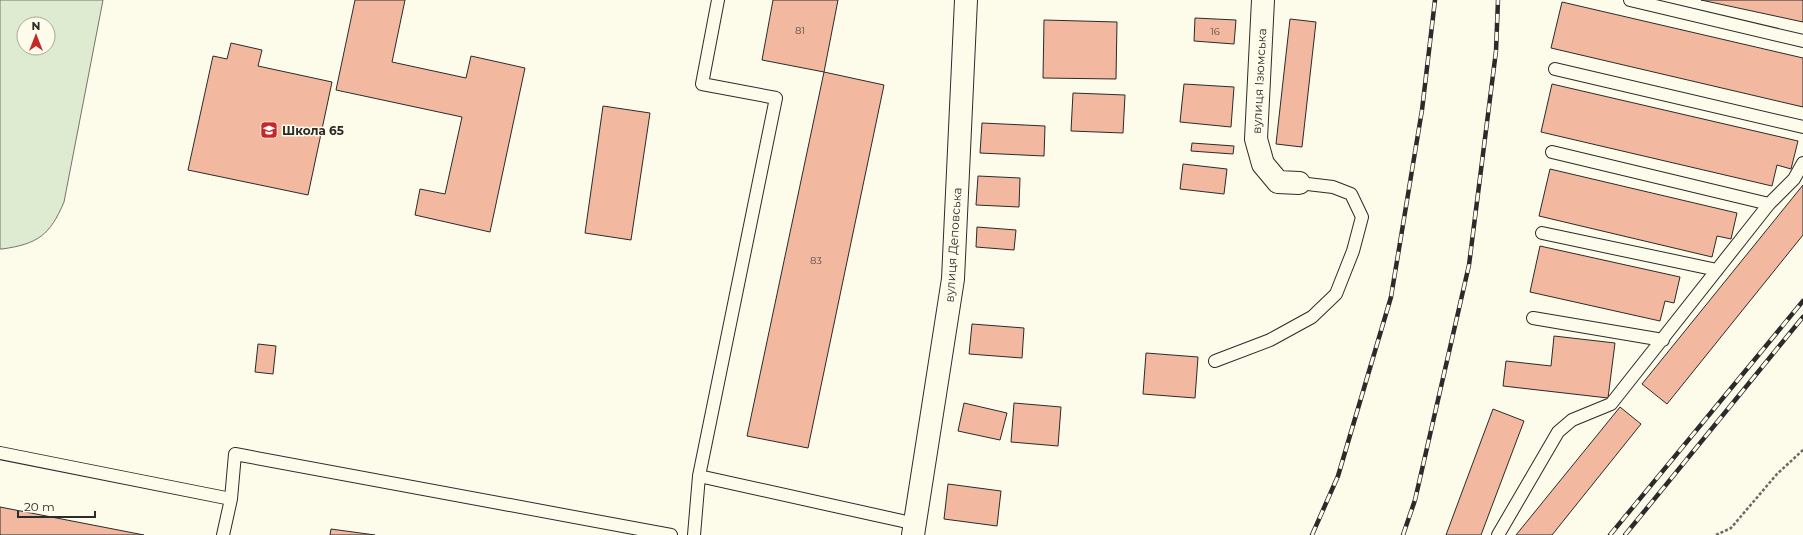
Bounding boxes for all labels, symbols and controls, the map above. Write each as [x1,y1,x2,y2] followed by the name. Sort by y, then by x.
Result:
[16,16,56,56] north arrow
[32,19,40,33] text: N
[795,24,805,37] house number: 81
[1210,25,1220,38] house number: 16
[1249,28,1269,134] street label: вулиця Ізюмська
[259,120,279,140] school or university icon: Школа 65
[282,123,344,138] place label: Школа 65
[941,187,965,303] street label: вулиця Деповська
[810,254,822,267] house number: 83
[18,493,95,519] scale bar
[24,499,55,514] text: 20 m

